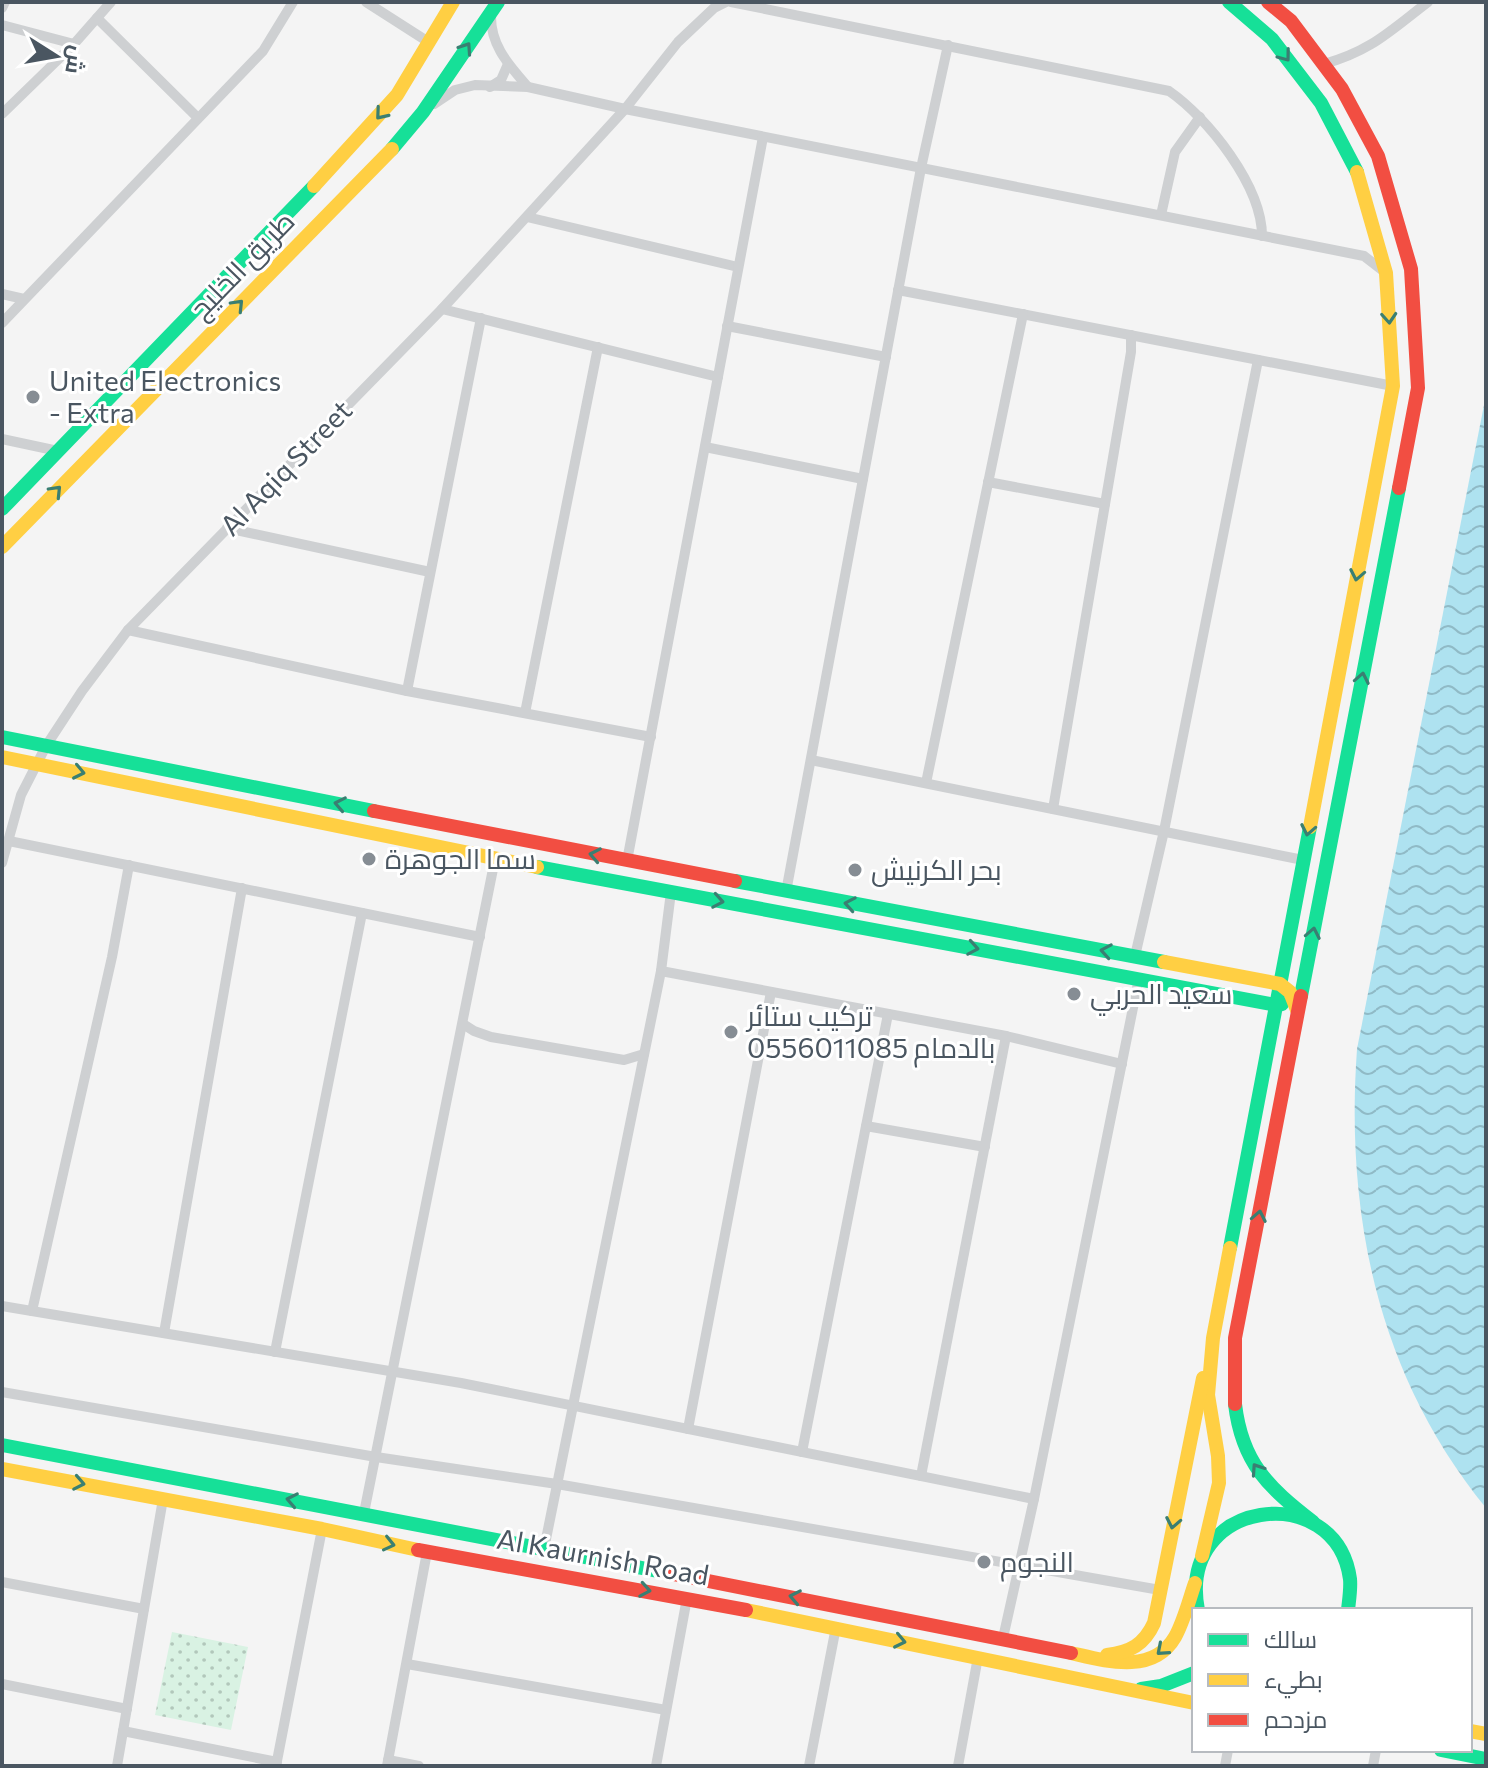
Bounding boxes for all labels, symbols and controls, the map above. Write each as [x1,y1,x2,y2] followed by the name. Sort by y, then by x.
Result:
[16,16,96,96] north arrow
[59,43,92,76] text: ش
[456,43,471,57] one-way arrow
[1276,47,1290,61] one-way arrow
[376,105,391,119] one-way arrow
[182,204,303,327] street label: طريق الخليج
[229,300,244,314] one-way arrow
[1380,312,1397,325] one-way arrow
[49,363,281,429] place label: United Electronics - Extra
[24,388,42,406] marker: United Electronics - Extra
[212,393,358,542] street label: Al Aqiq Street
[47,486,62,500] one-way arrow
[1349,568,1366,582] one-way arrow
[1353,671,1370,685] one-way arrow
[71,763,85,780] one-way arrow
[333,796,347,813] one-way arrow
[1301,824,1318,837] one-way arrow
[385,841,536,875] place label: سما الجوهرة
[588,847,602,864] one-way arrow
[360,850,378,868] marker: سما الجوهرة
[871,852,1002,887] place label: بحر الكرنيش
[846,861,864,879] marker: بحر الكرنيش
[710,892,724,909] one-way arrow
[843,896,857,913] one-way arrow
[1304,926,1321,940] one-way arrow
[967,938,980,955] one-way arrow
[1099,943,1112,960] one-way arrow
[1090,976,1232,1016] place label: سعيد الحربي
[1065,985,1083,1003] marker: سعيد الحربي
[745,998,996,1068] place label: تركيب ستائر بالدمام 0556011085
[722,1023,740,1041] marker: تركيب ستائر بالدمام 0556011085
[1249,1209,1266,1223] one-way arrow
[1251,1463,1266,1477] one-way arrow
[72,1474,85,1491] one-way arrow
[285,1492,299,1509] one-way arrow
[1166,1517,1183,1530] one-way arrow
[494,1521,712,1591] street label: Al Kaurnish Road
[381,1535,395,1552] one-way arrow
[1000,1544,1074,1582] place label: النجوم
[975,1553,993,1571] marker: النجوم
[638,1581,651,1598] one-way arrow
[788,1590,801,1607] one-way arrow
[1192,1608,1472,1752] legend
[1264,1624,1317,1653] text: سالك
[893,1631,906,1648] one-way arrow
[1157,1640,1172,1655] one-way arrow
[1264,1664,1323,1699] text: بطيء
[1264,1704,1327,1736] text: مزدحم

